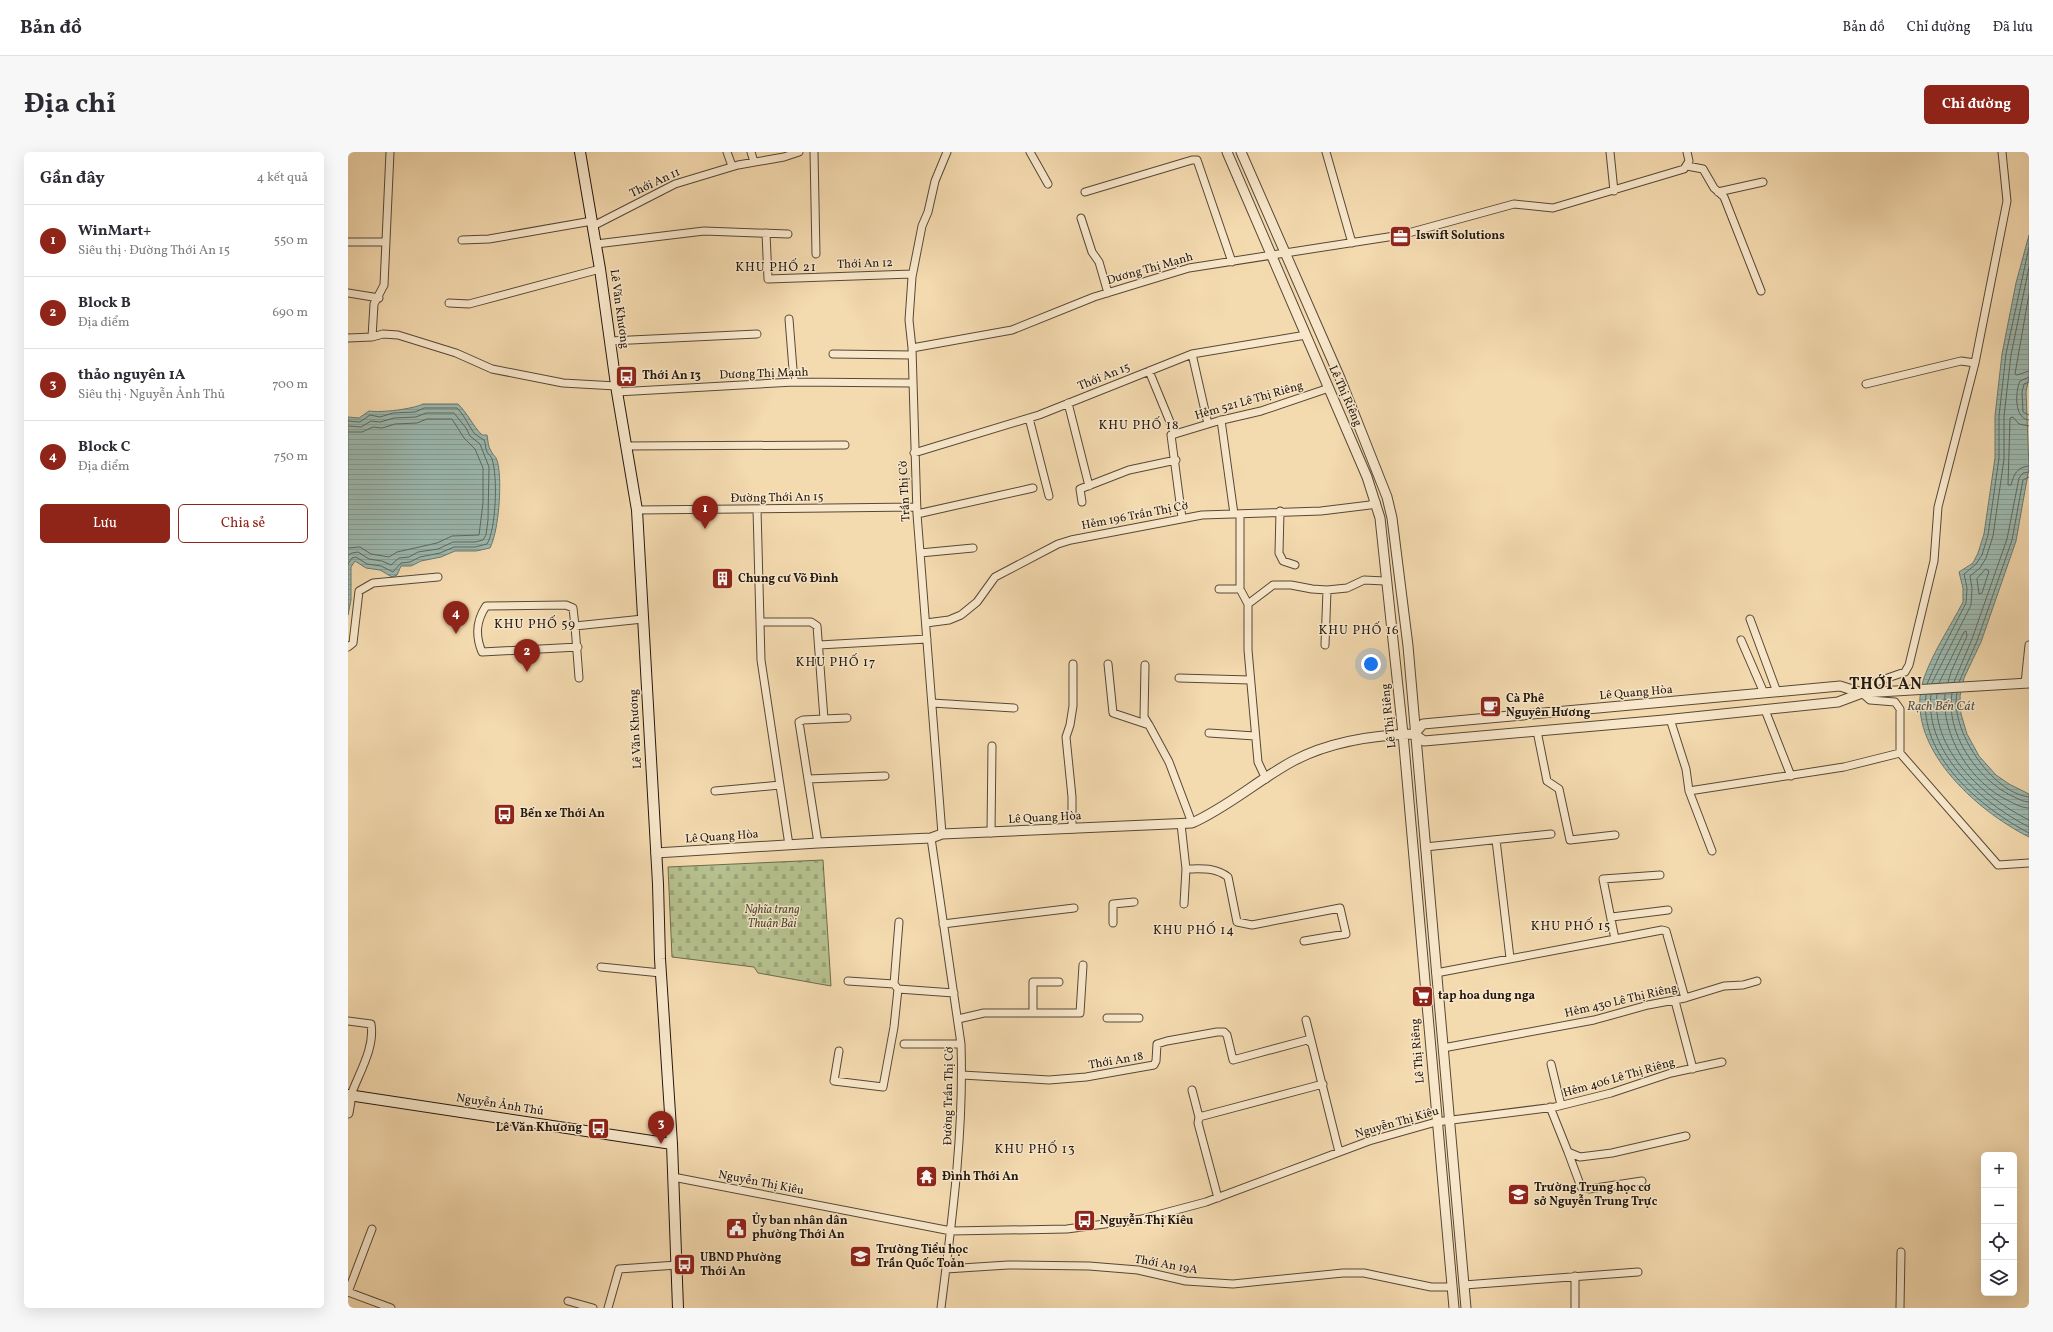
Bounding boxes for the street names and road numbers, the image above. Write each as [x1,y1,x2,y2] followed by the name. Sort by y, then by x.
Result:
[627,164,683,202] street label: Thới An 11
[1105,249,1195,289] street label: Dương Thị Mạnh
[837,255,893,273] street label: Thới An 12
[606,268,632,350] street label: Lê Văn Khương
[1075,359,1133,395] street label: Thới An 15
[1324,363,1366,429] street label: Lê Thị Riêng
[719,364,809,384] street label: Dương Thị Mạnh
[1193,378,1305,424] street label: Hẻm 521 Lê Thị Riêng
[895,460,915,522] street label: Trần Thị Cờ
[730,489,824,507] street label: Đường Thới An 15
[1080,498,1190,534] street label: Hẻm 196 Trần Thị Cờ
[1599,682,1673,704] street label: Lê Quang Hòa
[1378,683,1400,749] street label: Lê Thị Riêng
[626,689,646,769] street label: Lê Văn Khương
[1008,808,1082,828] street label: Lê Quang Hòa
[685,826,759,848] street label: Lê Quang Hòa
[1563,980,1679,1022] street label: Hẻm 430 Lê Thị Riêng
[1407,1018,1429,1084] street label: Lê Thị Riêng
[940,1046,958,1146] street label: Đường Trần Thị Cờ
[1087,1048,1145,1074] street label: Thới An 18
[1561,1054,1677,1102] street label: Hẻm 406 Lê Thị Riêng
[455,1089,545,1120] street label: Nguyễn Ảnh Thủ
[1353,1103,1441,1143] street label: Nguyễn Thị Kiêu
[717,1167,805,1199] street label: Nguyễn Thị Kiêu
[1133,1252,1199,1279] street label: Thới An 19A

